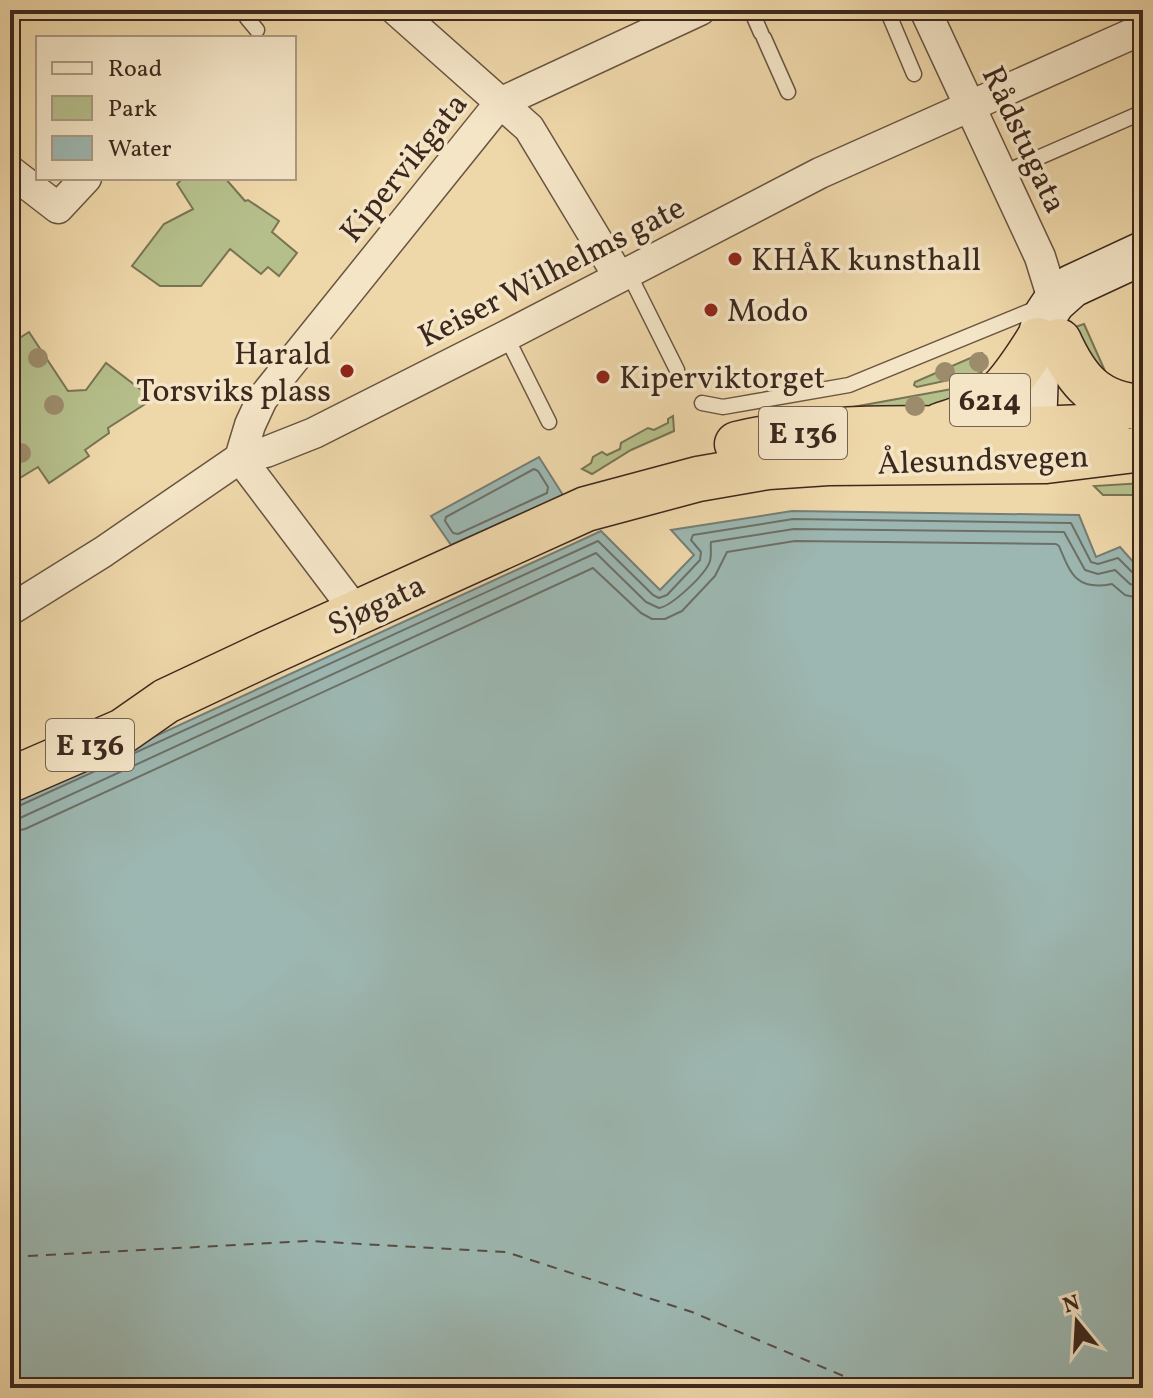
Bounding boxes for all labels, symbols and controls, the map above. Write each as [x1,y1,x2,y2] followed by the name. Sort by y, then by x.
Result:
[36,36,296,180] legend
[108,53,162,87] text: Road
[969,59,1076,221] street label: Rådstugata
[331,85,479,253] street label: Kipervikgata
[108,93,157,127] text: Park
[108,133,172,167] text: Water
[412,187,693,360] street label: Keiser Wilhelms gate
[751,240,981,284] place label: KHÅK kunsthall
[726,250,744,268] marker: KHÅK kunsthall
[727,291,808,335] place label: Modo
[702,301,720,319] marker: Modo
[136,334,331,415] place label: Harald Torsviks plass
[619,358,825,402] place label: Kiperviktorget
[338,362,356,380] marker: Harald Torsviks plass
[594,368,612,386] marker: Kiperviktorget
[950,374,1030,426] road number: 6214
[759,407,847,459] road number: E 136
[877,436,1090,488] street label: Ålesundsvegen
[321,565,433,648] street label: Sjøgata
[46,719,134,771] road number: E 136
[1037,1282,1117,1362] north arrow
[1059,1288,1084,1323] text: N

